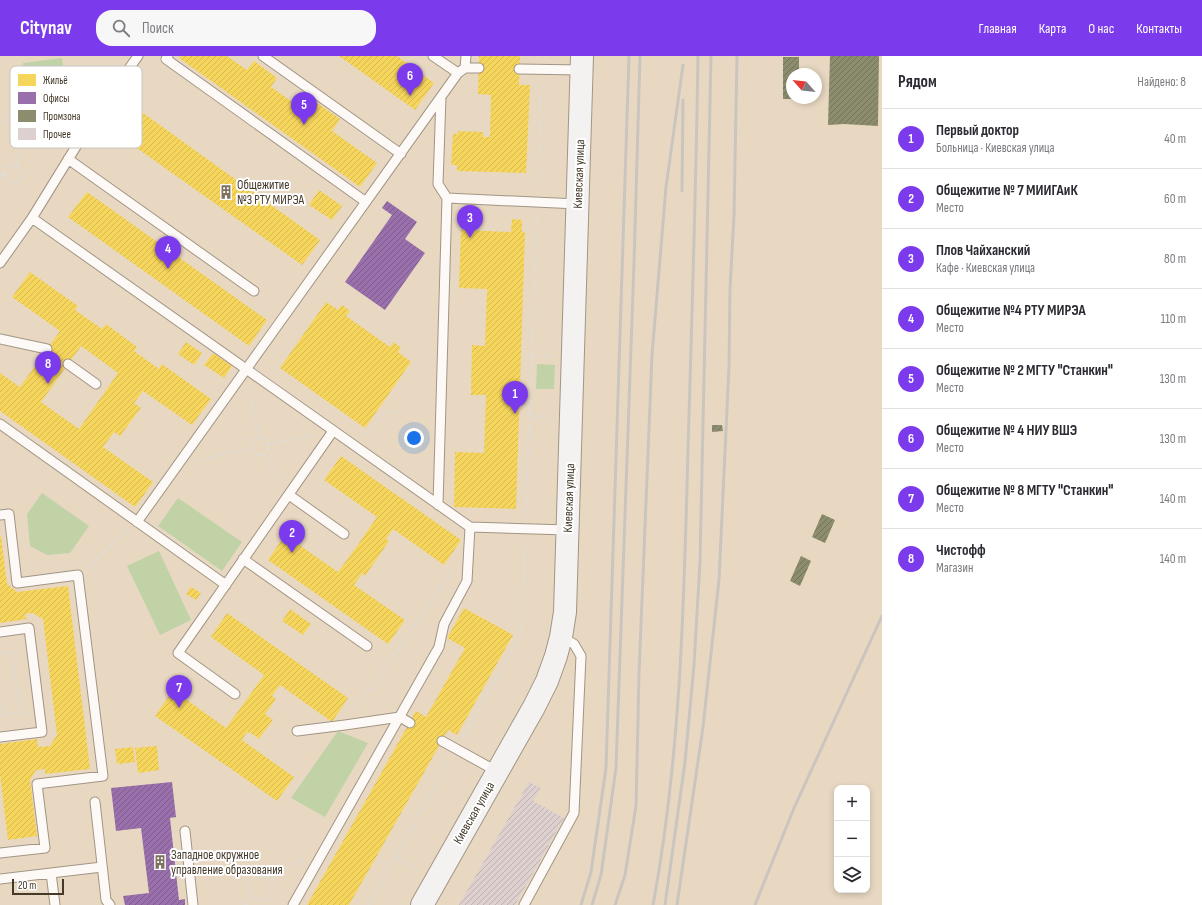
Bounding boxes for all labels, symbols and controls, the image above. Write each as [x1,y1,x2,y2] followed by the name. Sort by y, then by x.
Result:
[96,10,376,46] search box
[20,17,72,40] text: Citynav
[110,17,132,39] icon: search
[142,19,174,38] text: Поиск
[979,20,1017,37] text: Главная
[1039,20,1066,37] text: Карта
[1088,20,1114,37] text: О нас
[1136,20,1182,37] text: Контакты
[397,63,423,96] pin: 6
[10,66,142,148] legend
[786,68,822,104] north arrow
[898,72,937,92] text: Рядом
[43,74,68,87] text: Жильё
[1137,74,1186,90] text: Найдено: 8
[43,92,69,105] text: Офисы
[291,92,317,125] pin: 5
[43,110,81,123] text: Промзона
[936,121,1019,140] text: Первый доктор
[43,128,71,141] text: Прочее
[908,131,914,147] text: 1
[1164,131,1186,147] text: 40 m
[570,139,588,209] street label: Киевская улица
[936,140,1055,156] text: Больница · Киевская улица
[237,177,304,208] place label: Общежитие №3 РТУ МИРЭА
[936,181,1078,200] text: Общежитие № 7 МИИГАиК
[218,184,234,200] building icon: Общежитие №3 РТУ МИРЭА
[908,191,914,207] text: 2
[1164,191,1186,207] text: 60 m
[936,200,964,216] text: Место
[457,205,483,238] pin: 3
[155,236,181,269] pin: 4
[936,241,1030,260] text: Плов Чайханский
[908,251,914,267] text: 3
[1164,251,1186,267] text: 80 m
[936,260,1035,276] text: Кафе · Киевская улица
[936,301,1086,320] text: Общежитие №4 РТУ МИРЭА
[908,311,914,327] text: 4
[1161,311,1186,327] text: 110 m
[936,320,964,336] text: Место
[35,351,61,384] pin: 8
[936,361,1113,380] text: Общежитие № 2 МГТУ "Станкин"
[908,371,914,387] text: 5
[1160,371,1186,387] text: 130 m
[936,380,964,396] text: Место
[502,381,528,414] pin: 1
[936,421,1077,440] text: Общежитие № 4 НИУ ВШЭ
[404,428,424,448] your location
[908,431,914,447] text: 6
[1160,431,1186,447] text: 130 m
[936,440,964,456] text: Место
[560,463,578,533] street label: Киевская улица
[936,481,1114,500] text: Общежитие № 8 МГТУ "Станкин"
[908,491,914,507] text: 7
[1160,491,1186,507] text: 140 m
[936,500,964,516] text: Место
[279,520,305,553] pin: 2
[936,541,986,560] text: Чистофф
[908,551,914,567] text: 8
[1160,551,1186,567] text: 140 m
[936,560,973,576] text: Магазин
[166,675,192,708] pin: 7
[450,779,498,847] street label: Киевская улица
[834,785,870,893] map controls
[834,785,870,821] button: +
[834,821,870,857] button: −
[171,847,283,878] place label: Западное окружное управление образования
[152,854,168,870] building icon: Западное окружное управление образования
[834,857,870,893] button: layers
[12,877,64,896] scale bar
[18,879,36,892] text: 20 m

